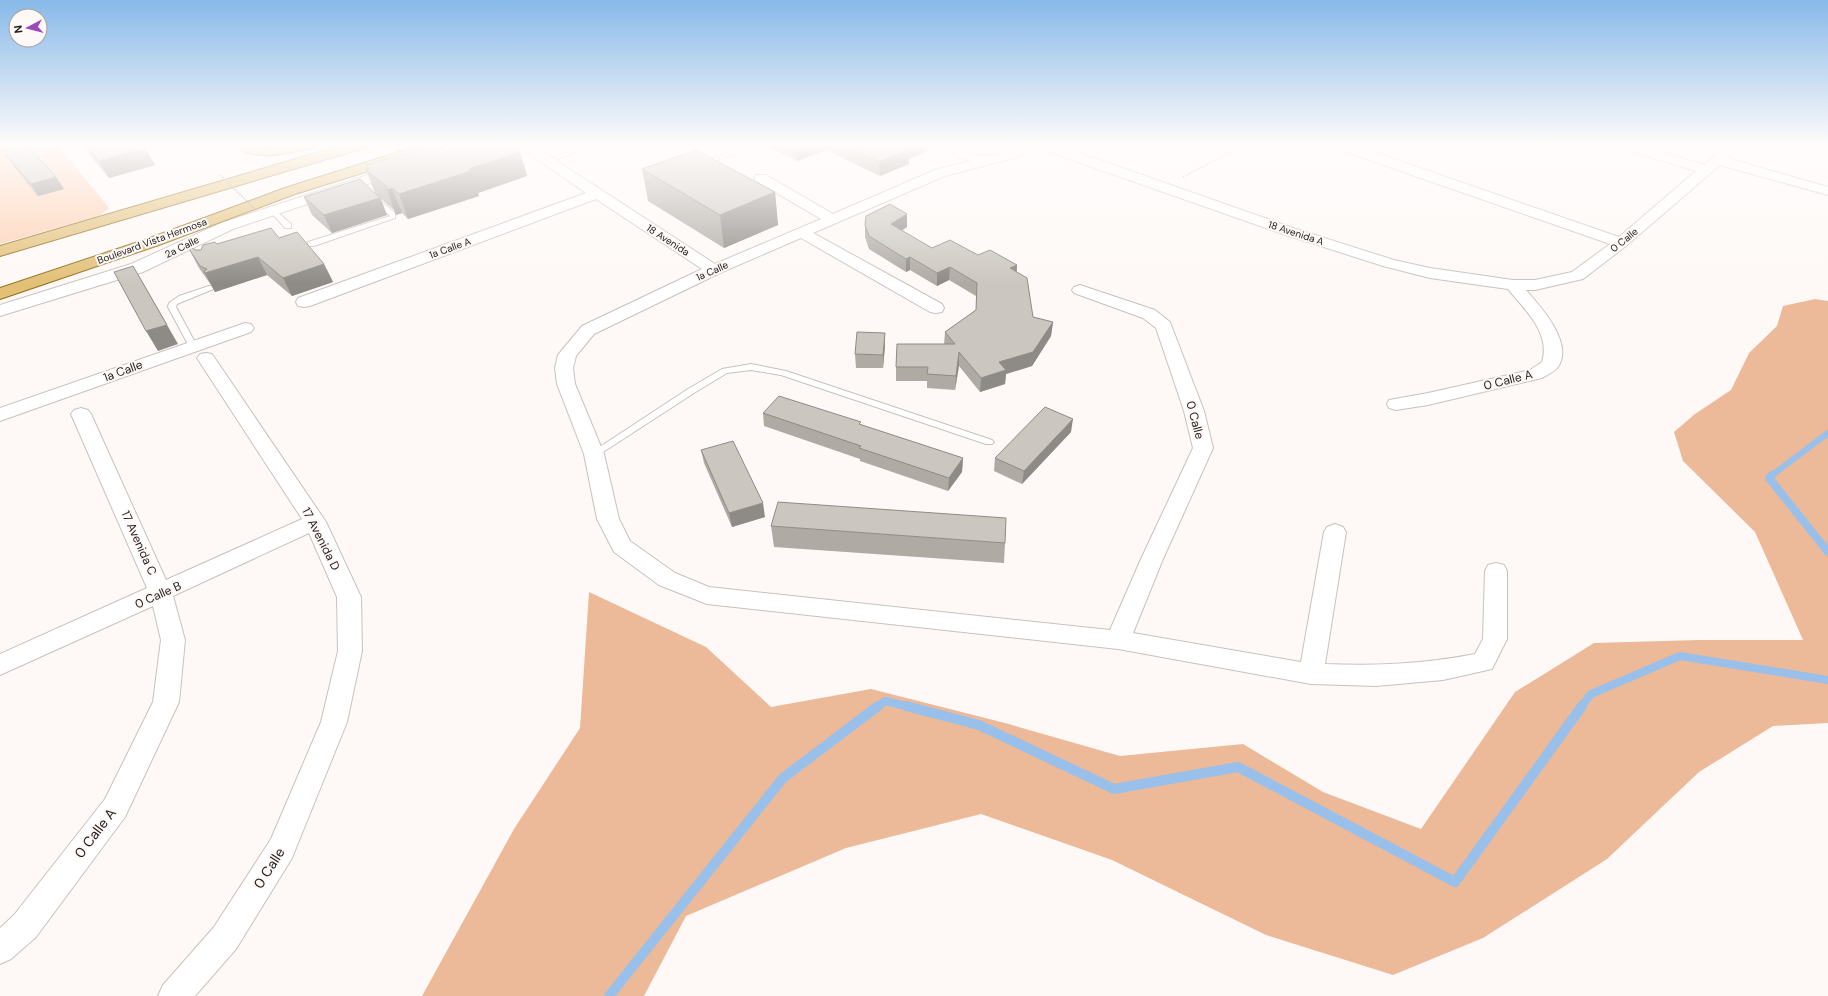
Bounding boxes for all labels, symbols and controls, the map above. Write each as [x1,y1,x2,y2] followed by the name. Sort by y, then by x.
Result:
[8,8,48,48] north arrow
[11,24,26,34] text: N
[95,215,209,267] street label: Boulevard Vista Hermosa
[1266,218,1326,248] street label: 18 Avenida A
[644,221,692,259] street label: 18 Avenida
[1607,225,1641,255] street label: 0 Calle
[163,233,202,261] street label: 2a Calle
[427,234,473,262] street label: 1a Calle A
[694,258,730,284] street label: 1a Calle
[101,356,145,385] street label: 1a Calle
[1482,366,1534,394] street label: 0 Calle A
[1182,399,1208,441] street label: 0 Calle
[298,505,344,573] street label: 17 Avenida D
[118,508,161,578] street label: 17 Avenida C
[132,578,184,612] street label: 0 Calle B
[70,804,120,862] street label: 0 Calle A
[249,844,289,892] street label: 0 Calle

